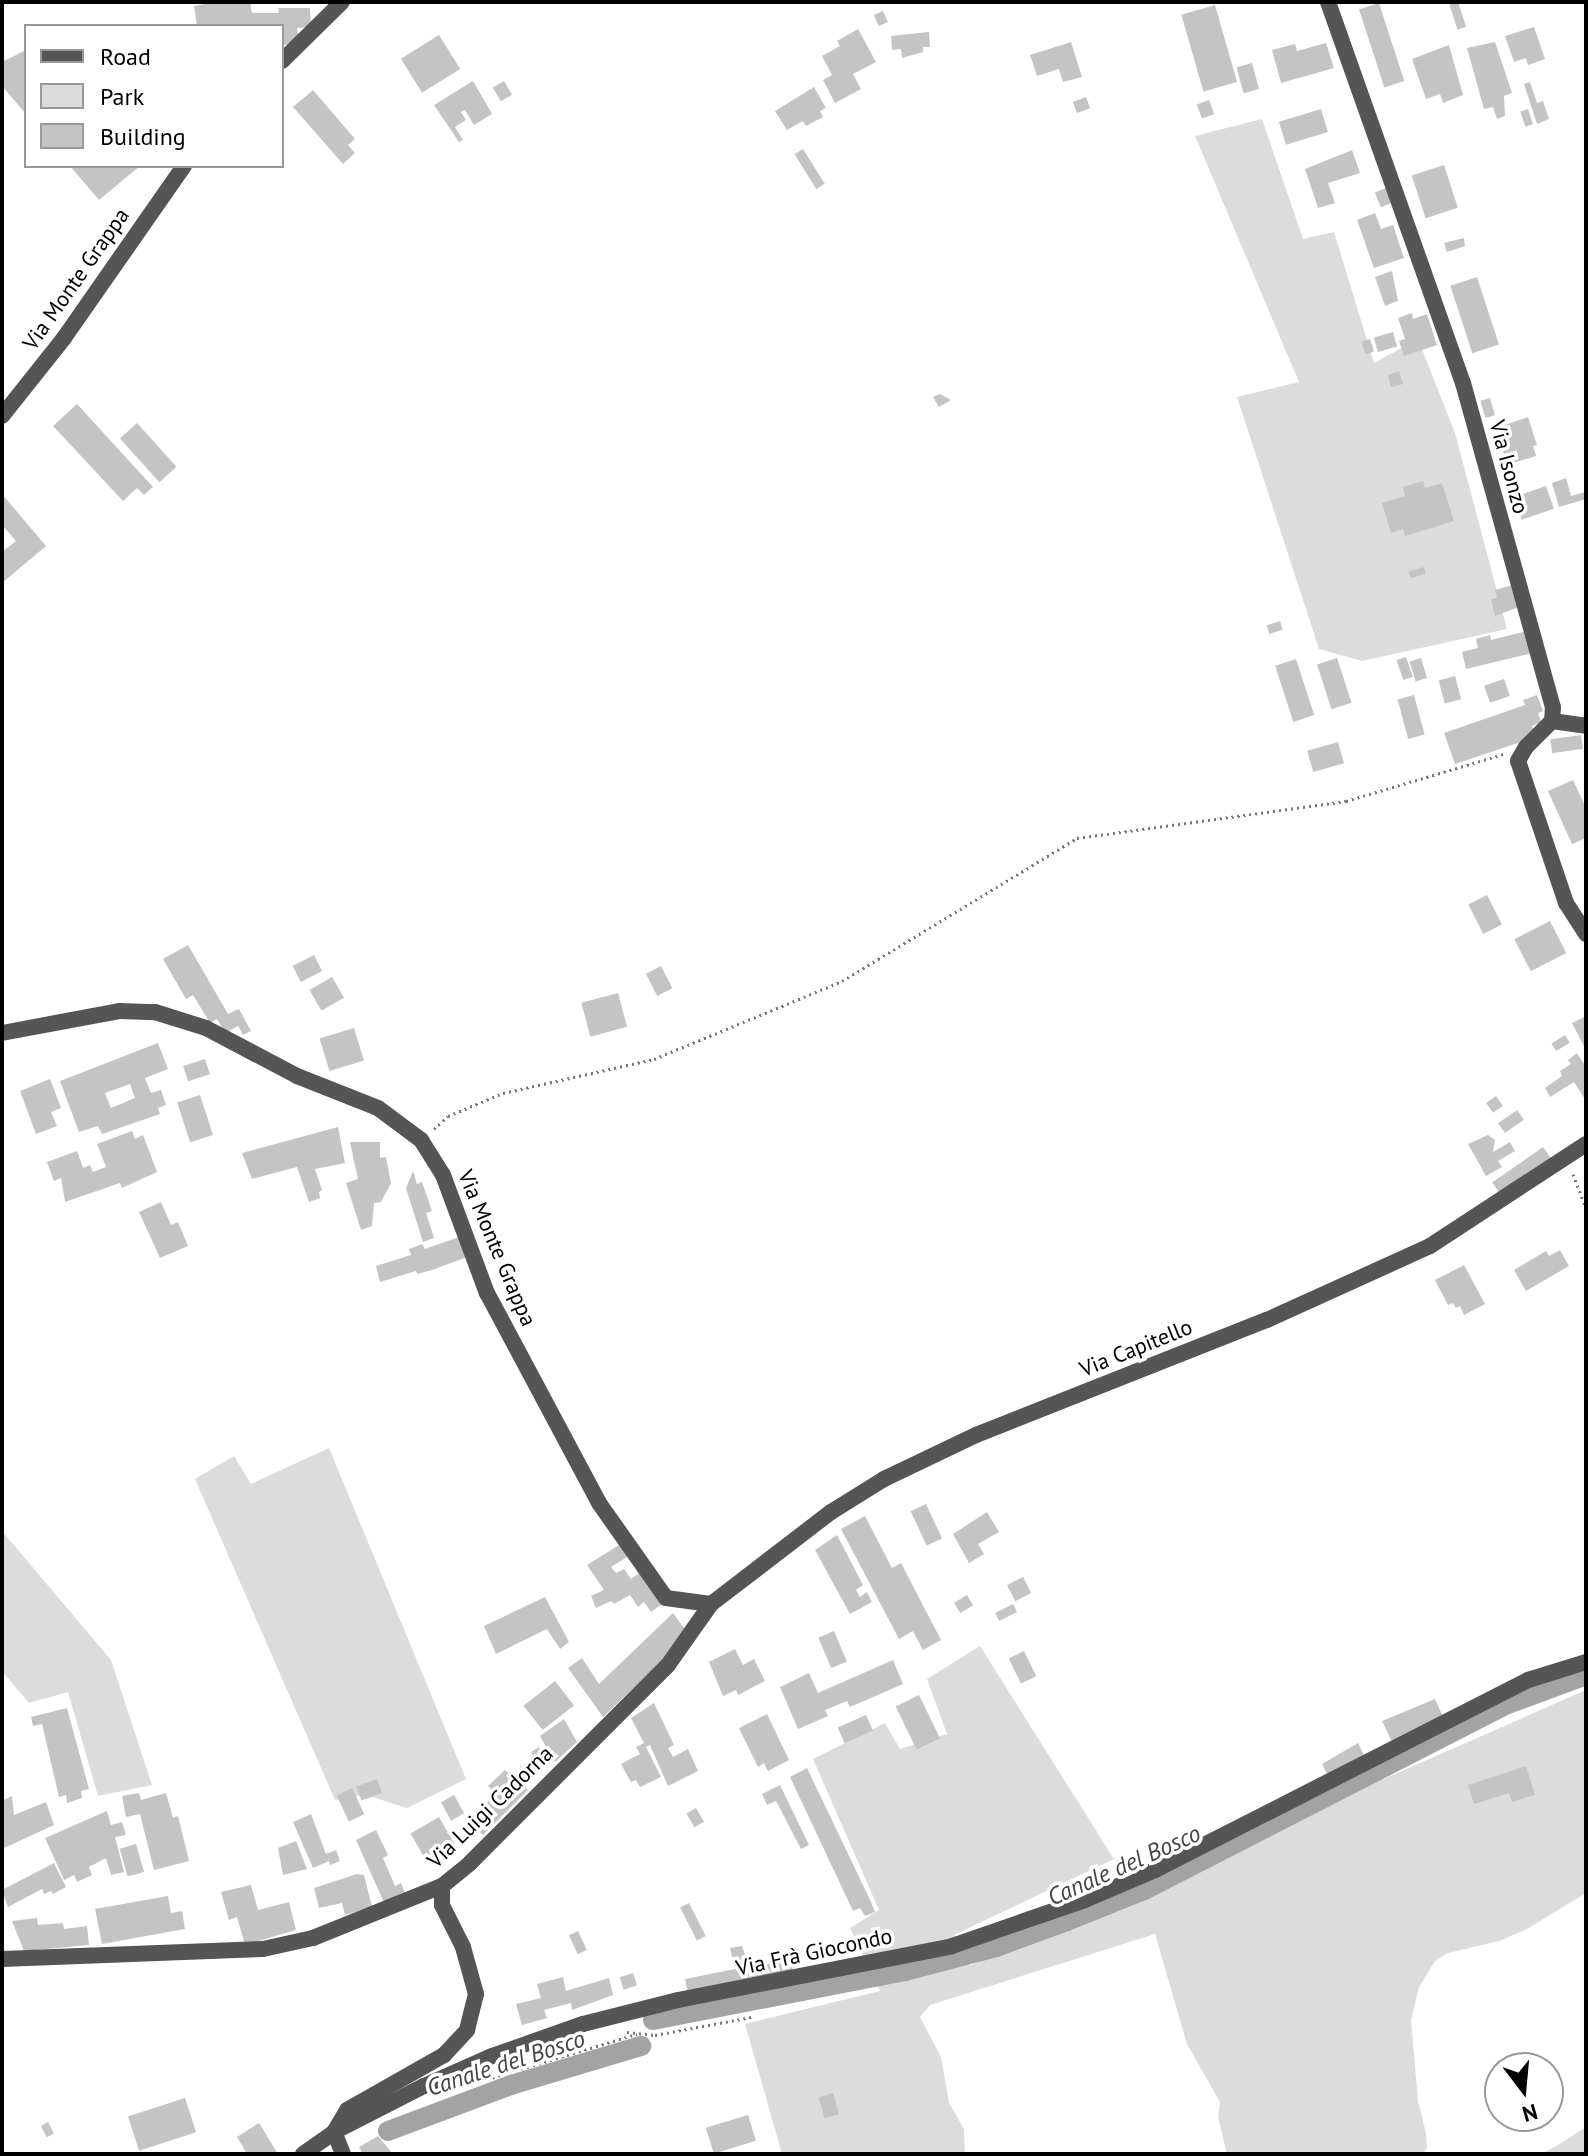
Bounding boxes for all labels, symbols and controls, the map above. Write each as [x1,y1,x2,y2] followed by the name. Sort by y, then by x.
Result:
[24,24,284,168] legend
[100,41,151,72] text: Road
[100,81,144,112] text: Park
[100,121,186,152] text: Building
[17,203,135,355] street label: Via Monte Grappa
[1484,417,1534,517] street label: Via Isonzo
[452,1166,542,1330] street label: Via Monte Grappa
[1076,1313,1196,1383] street label: Via Capitello
[422,1740,558,1874] street label: Via Luigi Cadorna
[1043,1818,1205,1912] water label: Canale del Bosco
[734,1923,894,1981] street label: Via Frà Giocondo
[423,2024,589,2102] water label: Canale del Bosco
[1484,2052,1564,2132] north arrow
[1519,2098,1541,2129] text: N

